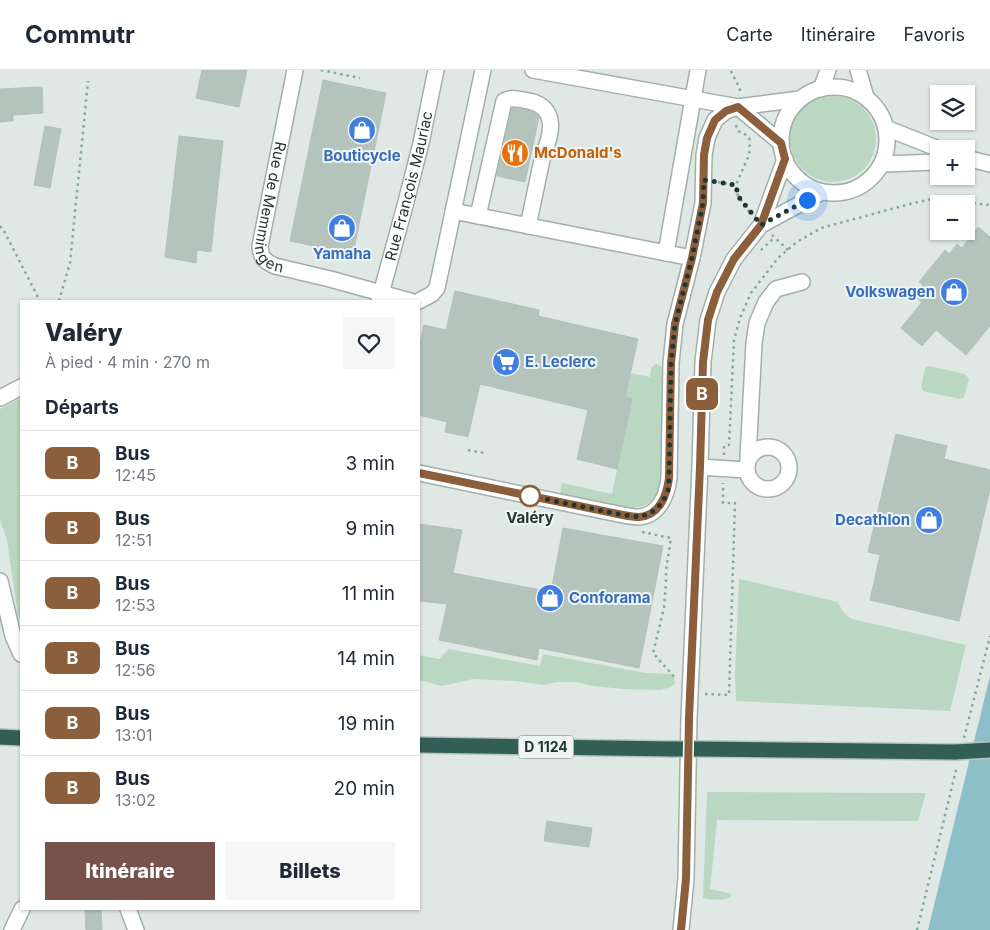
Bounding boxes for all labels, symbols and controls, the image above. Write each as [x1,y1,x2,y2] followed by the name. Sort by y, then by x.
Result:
[25,20,135,49] text: Commutr
[726,24,773,45] text: Carte
[801,24,875,45] text: Itinéraire
[903,24,965,45] text: Favoris
[930,85,975,240] map controls
[930,85,975,130] button: layers
[380,109,436,263] street label: Rue François Mauriac
[347,115,377,145] shop icon: Bouticycle
[273,130,299,272] street label: Rue de Memmingen
[500,138,530,168] restaurant icon: McDonald's
[251,140,291,277] text: Rue de Memmingen
[930,140,975,185] button: +
[534,143,622,162] place label: McDonald's
[323,146,401,165] place label: Bouticycle
[795,188,820,213] your location
[930,195,975,240] button: −
[327,213,357,243] shop icon: Yamaha
[313,244,371,263] place label: Yamaha
[939,277,969,307] shop icon: Volkswagen
[845,282,935,301] place label: Volkswagen
[343,317,395,369] button: heart
[45,318,123,347] text: Valéry
[491,347,521,377] supermarket icon: E. Leclerc
[45,352,210,372] text: À pied · 4 min · 270 m
[525,352,596,371] place label: E. Leclerc
[686,378,718,410] line badge: B
[696,383,708,404] text: B
[45,396,119,419] text: Départs
[115,442,150,465] text: Bus
[67,452,78,473] text: B
[345,452,395,475] text: 3 min
[115,465,156,485] text: 12:45
[519,485,541,507] marker: Valéry
[914,505,944,535] shop icon: Decathlon
[115,507,150,530] text: Bus
[506,508,554,527] place label: Valéry
[835,510,910,529] place label: Decathlon
[67,517,78,538] text: B
[345,517,395,540] text: 9 min
[115,530,152,550] text: 12:51
[115,572,150,595] text: Bus
[67,582,78,603] text: B
[342,582,395,605] text: 11 min
[535,583,565,613] shop icon: Conforama
[569,588,651,607] place label: Conforama
[115,595,155,615] text: 12:53
[115,637,150,660] text: Bus
[67,647,78,668] text: B
[337,647,395,670] text: 14 min
[115,660,156,680] text: 12:56
[115,702,150,725] text: Bus
[67,712,78,733] text: B
[338,712,395,735] text: 19 min
[115,725,153,745] text: 13:01
[518,736,574,759] road number: D 1124
[115,767,150,790] text: Bus
[67,777,78,798] text: B
[334,777,395,800] text: 20 min
[115,790,156,810] text: 13:02
[45,842,215,900] button: Itinéraire
[225,842,395,900] button: Billets

